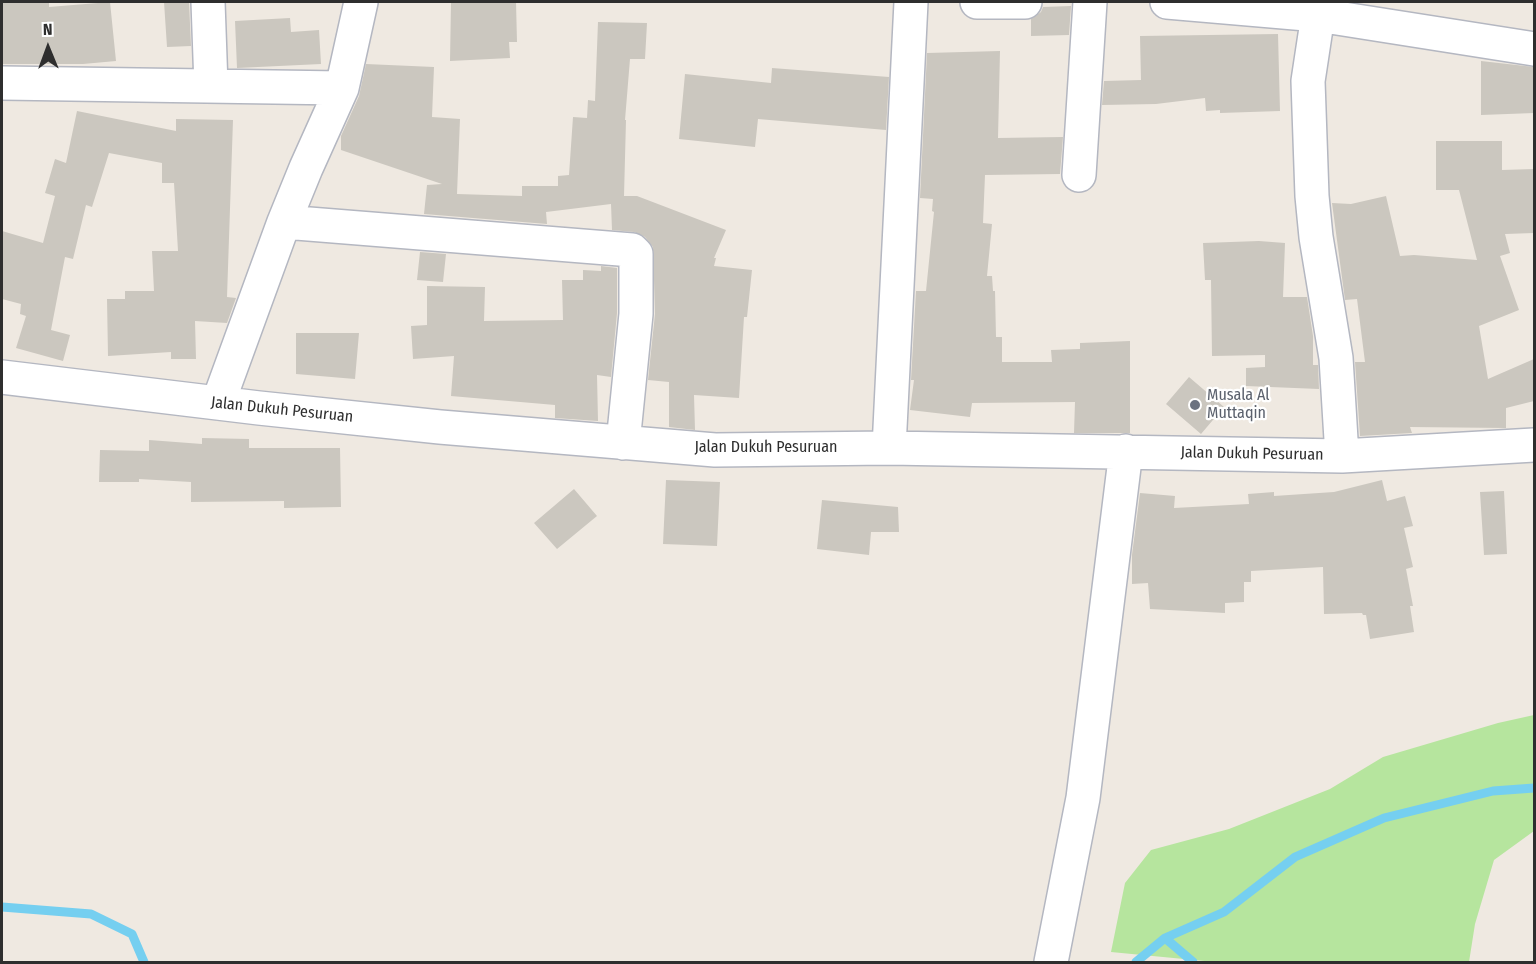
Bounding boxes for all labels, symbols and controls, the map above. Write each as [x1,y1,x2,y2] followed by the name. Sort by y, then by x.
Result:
[18,18,78,78] north arrow
[43,20,53,39] text: N
[1207,386,1270,424] place label: Musala Al Muttaqin
[210,393,354,427] street label: Jalan Dukuh Pesuruan
[1188,398,1202,412] marker: Musala Al Muttaqin
[694,438,838,458] street label: Jalan Dukuh Pesuruan
[1180,443,1324,465] street label: Jalan Dukuh Pesuruan

